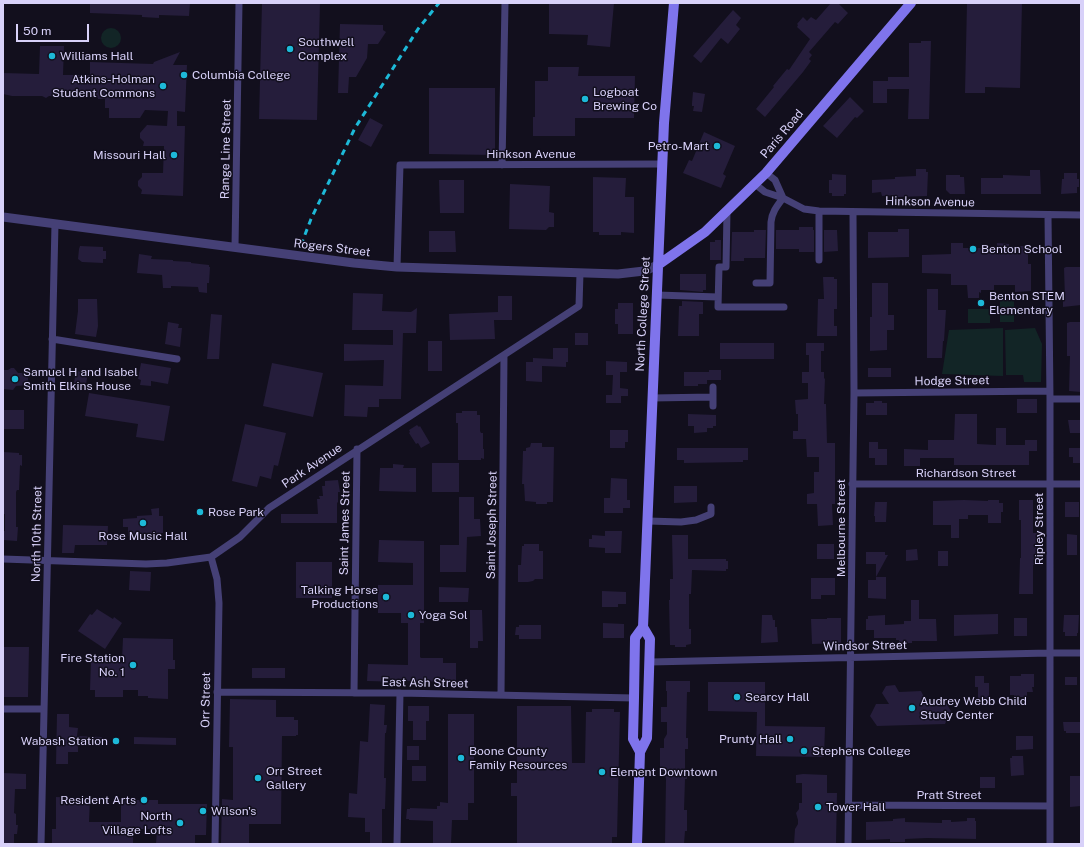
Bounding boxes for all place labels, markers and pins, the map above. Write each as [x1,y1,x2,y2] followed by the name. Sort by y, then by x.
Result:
[298,35,354,63] place label: Southwell Complex
[285,44,295,54] marker: Southwell Complex
[60,49,133,63] place label: Williams Hall
[47,51,57,61] marker: Williams Hall
[192,68,290,82] place label: Columbia College
[179,70,189,80] marker: Columbia College
[52,72,155,100] place label: Atkins-Holman Student Commons
[158,81,168,91] marker: Atkins-Holman Student Commons
[593,85,657,113] place label: Logboat Brewing Co
[580,94,590,104] marker: Logboat Brewing Co
[648,139,709,153] place label: Petro-Mart
[712,141,722,151] marker: Petro-Mart
[93,148,166,162] place label: Missouri Hall
[169,150,179,160] marker: Missouri Hall
[981,242,1062,256] place label: Benton School
[968,244,978,254] marker: Benton School
[989,289,1065,317] place label: Benton STEM Elementary
[976,298,986,308] marker: Benton STEM Elementary
[23,365,138,393] place label: Samuel H and Isabel Smith Elkins House
[10,374,20,384] marker: Samuel H and Isabel Smith Elkins House
[208,505,264,519] place label: Rose Park
[195,507,205,517] marker: Rose Park
[138,518,148,528] marker: Rose Music Hall
[98,529,188,543] place label: Rose Music Hall
[301,583,378,611] place label: Talking Horse Productions
[381,592,391,602] marker: Talking Horse Productions
[419,608,468,622] place label: Yoga Sol
[406,610,416,620] marker: Yoga Sol
[60,651,125,679] place label: Fire Station No. 1
[128,660,138,670] marker: Fire Station No. 1
[745,690,810,704] place label: Searcy Hall
[732,692,742,702] marker: Searcy Hall
[920,694,1027,722] place label: Audrey Webb Child Study Center
[907,703,917,713] marker: Audrey Webb Child Study Center
[719,732,782,746] place label: Prunty Hall
[21,734,108,748] place label: Wabash Station
[785,734,795,744] marker: Prunty Hall
[111,736,121,746] marker: Wabash Station
[469,744,567,772] place label: Boone County Family Resources
[812,744,910,758] place label: Stephens College
[799,746,809,756] marker: Stephens College
[456,753,466,763] marker: Boone County Family Resources
[266,764,322,792] place label: Orr Street Gallery
[610,765,717,779] place label: Element Downtown
[597,767,607,777] marker: Element Downtown
[253,773,263,783] marker: Orr Street Gallery
[60,793,136,807] place label: Resident Arts
[139,795,149,805] marker: Resident Arts
[826,800,886,814] place label: Tower Hall
[813,802,823,812] marker: Tower Hall
[211,804,256,818] place label: Wilson's
[198,806,208,816] marker: Wilson's
[102,809,172,837] place label: North Village Lofts
[175,818,185,828] marker: North Village Lofts

